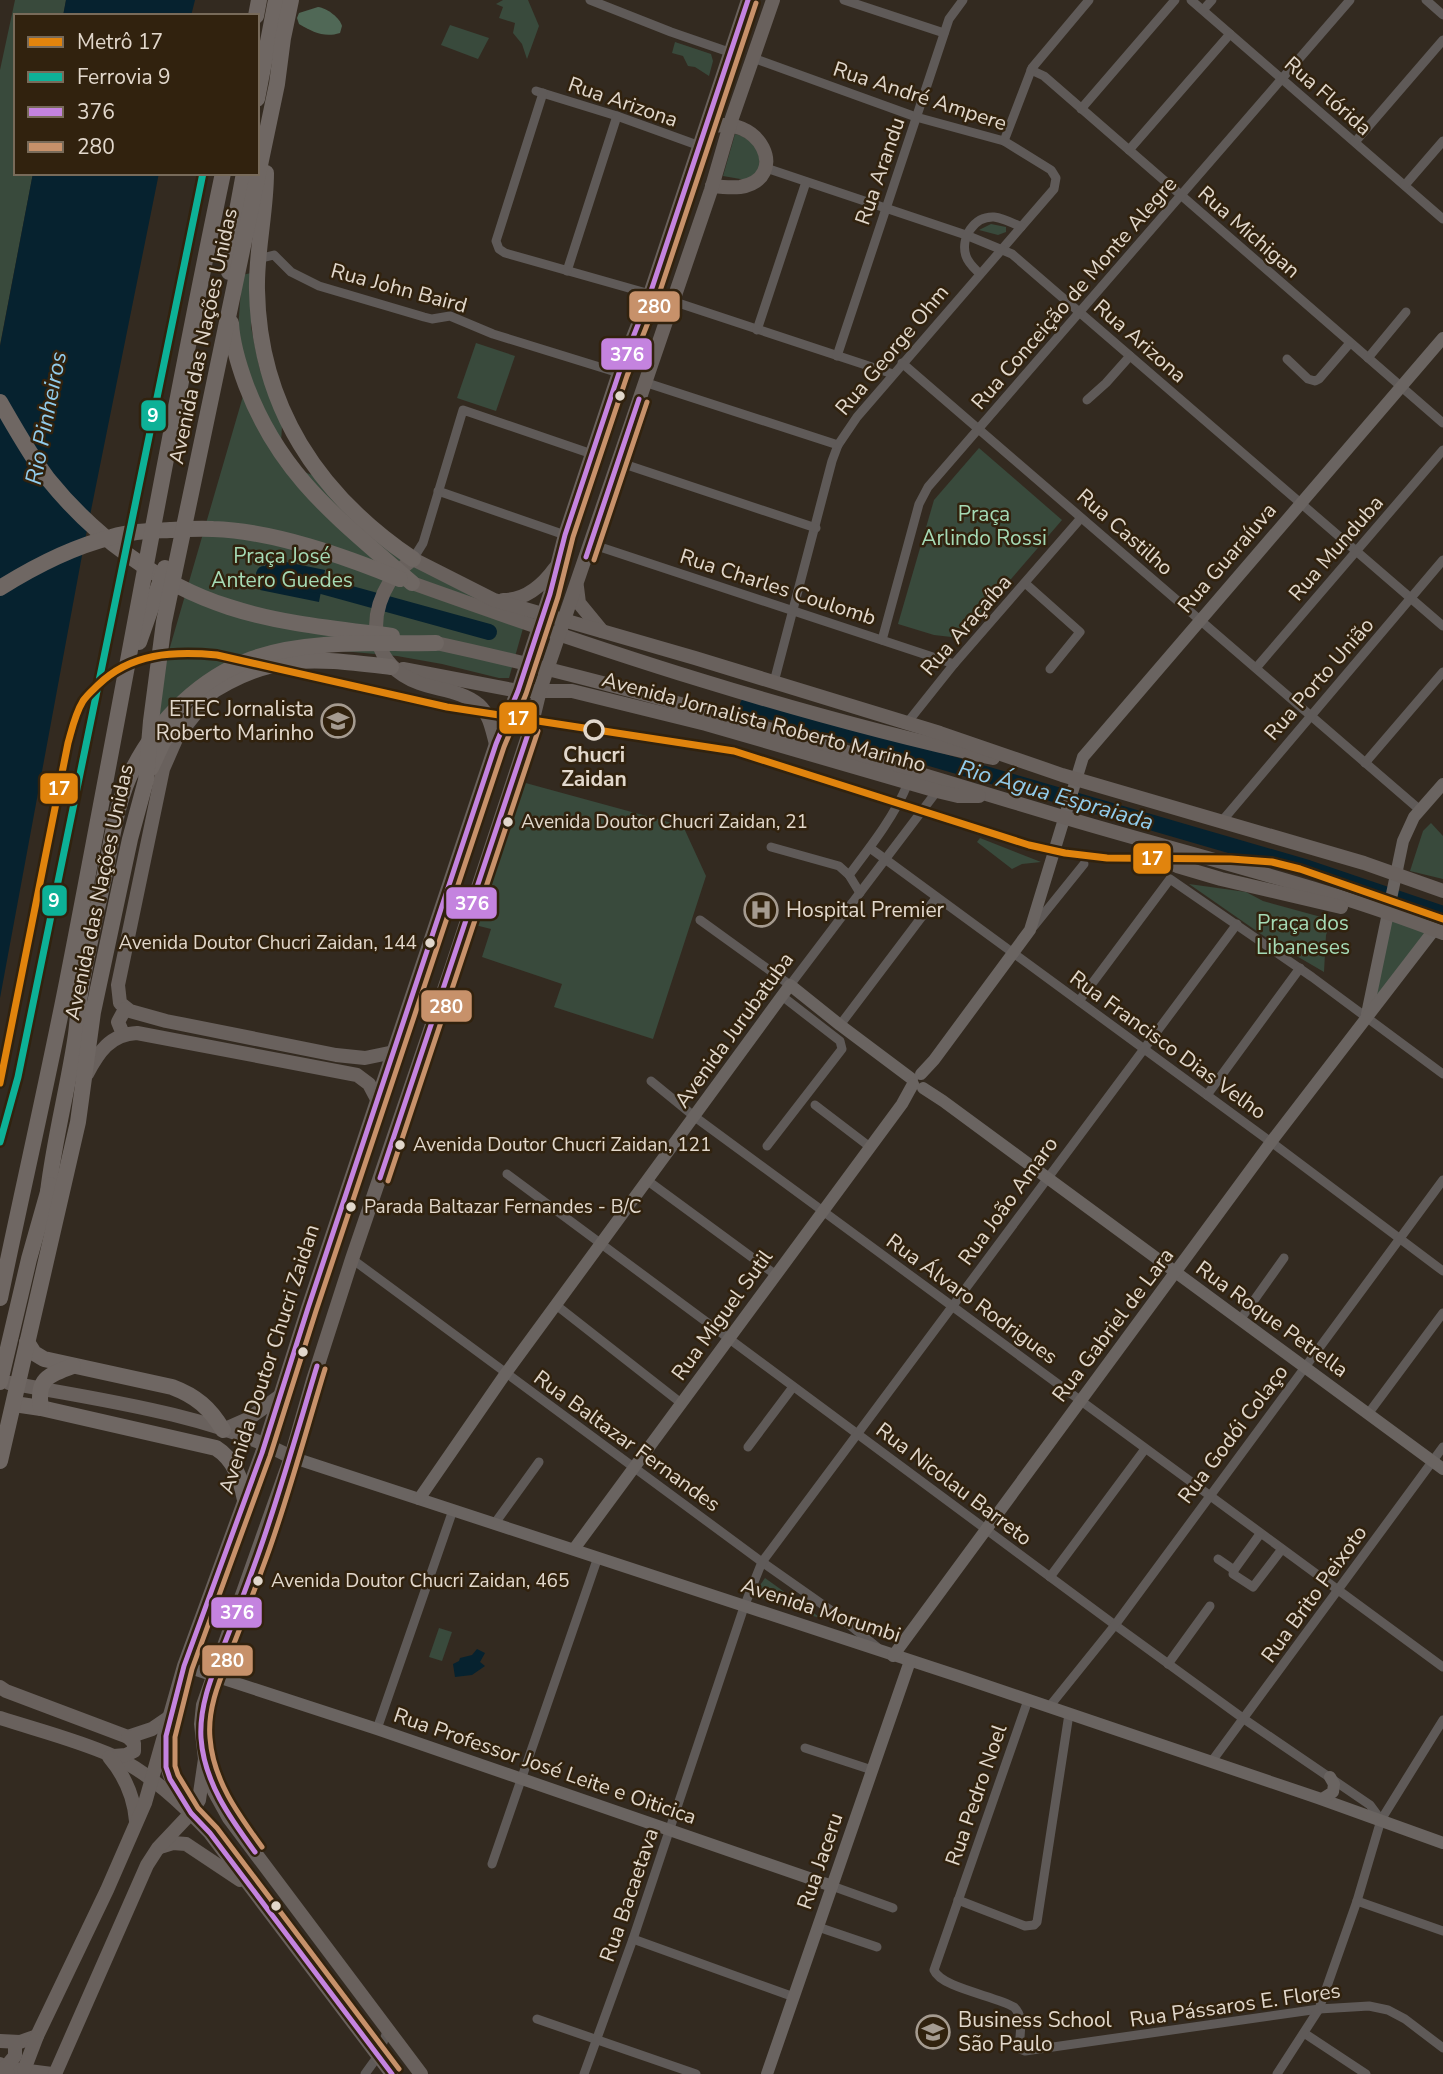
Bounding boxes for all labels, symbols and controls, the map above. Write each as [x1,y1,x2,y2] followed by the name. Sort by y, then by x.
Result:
[14,14,259,175] legend
[77,28,163,56] text: Metrô 17
[1278,50,1378,142] street label: Rua Flórida
[830,55,1010,137] street label: Rua André Ampere
[77,63,171,91] text: Ferrovia 9
[564,70,682,134] street label: Rua Arizona
[77,98,115,126] text: 376
[849,113,911,229] street label: Rua Arandu
[77,133,115,161] text: 280
[965,170,1183,416] street label: Rua Conceição de Monte Alegre
[1192,180,1306,284] street label: Rua Michigan
[162,205,244,467] street label: Avenida das Nações Unidas
[328,256,470,320] street label: Rua John Baird
[829,279,955,421] street label: Rua George Ohm
[628,290,681,323] line badge: 280
[1088,293,1192,389] street label: Rua Arizona
[637,294,671,320] text: 280
[600,337,653,371] line badge: 376
[610,342,644,368] text: 376
[18,349,74,487] water label: Rio Pinheiros
[613,389,627,403] unlabelled marker
[140,399,167,432] line badge: 9
[147,403,159,429] text: 9
[1071,482,1179,582] street label: Rua Castilho
[1282,489,1390,607] street label: Rua Munduba
[1171,497,1283,619] street label: Rua Guaraíuva
[921,500,1047,552] park label: Praça Arlindo Rossi
[211,542,353,594] park label: Praça José Antero Guedes
[676,542,880,632] street label: Rua Charles Coulomb
[914,568,1018,682] street label: Rua Araçaíba
[1258,612,1380,746] street label: Rua Porto União
[599,665,929,779] street label: Avenida Jornalista Roberto Marinho
[156,695,314,747] place label: ETEC Jornalista Roberto Marinho
[498,701,538,735] line badge: 17
[319,702,357,740] school or university icon: ETEC Jornalista Roberto Marinho
[507,706,529,732] text: 17
[584,720,604,740] marker: Chucri Zaidan
[561,741,627,793] place label: Chucri Zaidan
[955,752,1157,838] water label: Rio Água Espraiada
[58,761,140,1023] street label: Avenida das Nações Unidas
[39,772,79,805] line badge: 17
[48,776,70,802] text: 17
[521,809,808,835] place label: Avenida Doutor Chucri Zaidan, 21
[501,815,515,829] marker: Avenida Doutor Chucri Zaidan, 21
[1132,842,1172,875] line badge: 17
[1141,846,1163,872] text: 17
[41,884,68,917] line badge: 9
[445,886,498,920] line badge: 376
[48,888,60,914] text: 9
[455,891,489,917] text: 376
[742,891,780,929] hospital icon: Hospital Premier
[786,896,945,924] place label: Hospital Premier
[1256,909,1350,961] park label: Praça dos Libaneses
[119,930,417,956] place label: Avenida Doutor Chucri Zaidan, 144
[423,936,437,950] marker: Avenida Doutor Chucri Zaidan, 144
[668,947,800,1113] street label: Avenida Jurubatuba
[1064,964,1272,1126] street label: Rua Francisco Dias Velho
[420,989,473,1023] line badge: 280
[429,994,463,1020] text: 280
[952,1131,1064,1271] street label: Rua João Amaro
[413,1132,711,1158] place label: Avenida Doutor Chucri Zaidan, 121
[393,1138,407,1152] marker: Avenida Doutor Chucri Zaidan, 121
[364,1194,642,1220] place label: Parada Baltazar Fernandes - B/C
[344,1200,358,1214] marker: Parada Baltazar Fernandes - B/C
[212,1221,326,1497] street label: Avenida Doutor Chucri Zaidan
[881,1227,1063,1371] street label: Rua Álvaro Rodrigues
[1046,1242,1180,1408] street label: Rua Gabriel de Lara
[665,1243,779,1386] street label: Rua Miguel Sutil
[1190,1254,1354,1384] street label: Rua Roque Petrella
[296,1345,310,1359] unlabelled marker
[1172,1359,1294,1509] street label: Rua Godói Colaço
[528,1364,726,1518] street label: Rua Baltazar Fernandes
[870,1416,1038,1552] street label: Rua Nicolau Barreto
[1255,1520,1373,1668] street label: Rua Brito Peixoto
[271,1568,569,1594] place label: Avenida Doutor Chucri Zaidan, 465
[738,1571,904,1649] street label: Avenida Morumbi
[251,1574,265,1588] marker: Avenida Doutor Chucri Zaidan, 465
[210,1596,263,1629] line badge: 376
[220,1600,254,1626] text: 376
[201,1644,254,1677] line badge: 280
[210,1648,244,1674] text: 280
[390,1701,700,1831] street label: Rua Professor José Leite e Oiticica
[939,1720,1014,1869] street label: Rua Pedro Noel
[790,1809,850,1913] street label: Rua Jaceru
[593,1824,665,1966] street label: Rua Bacaetava
[269,1899,283,1913] unlabelled marker
[1128,1976,1342,2034] street label: Rua Pássaros E. Flores
[958,2006,1113,2058] place label: Business School São Paulo
[914,2013,952,2051] school or university icon: Business School São Paulo

